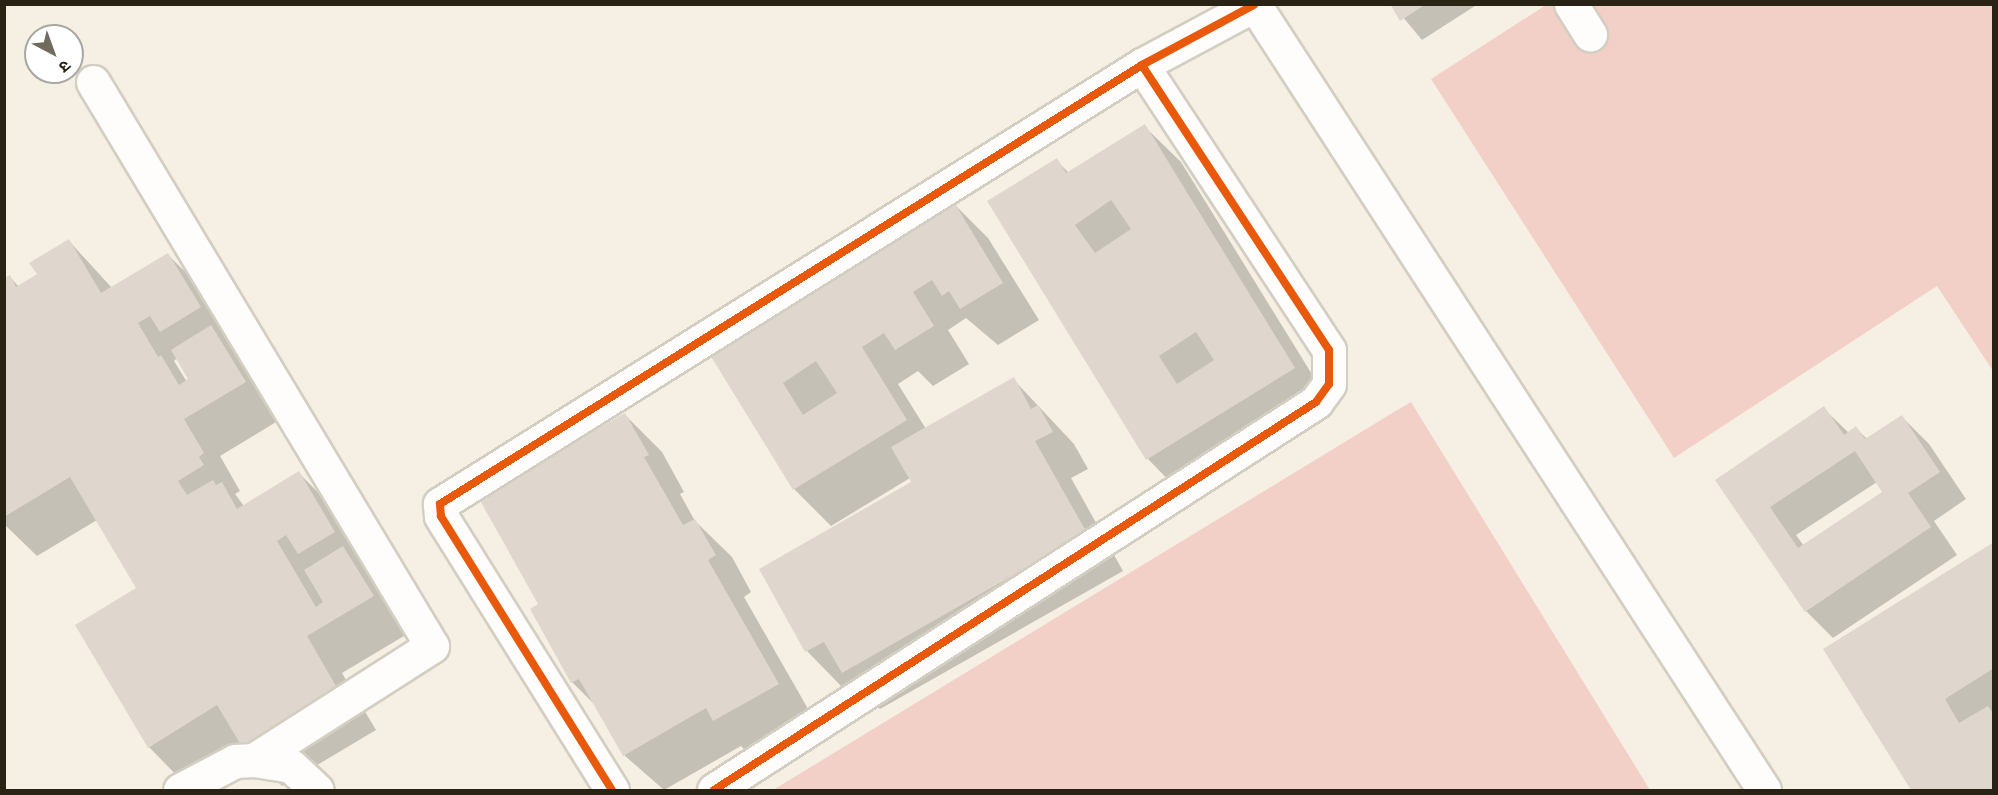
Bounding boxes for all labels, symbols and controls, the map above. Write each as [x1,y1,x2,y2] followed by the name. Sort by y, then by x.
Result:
[24,24,84,84] north arrow
[55,56,75,77] text: उ

